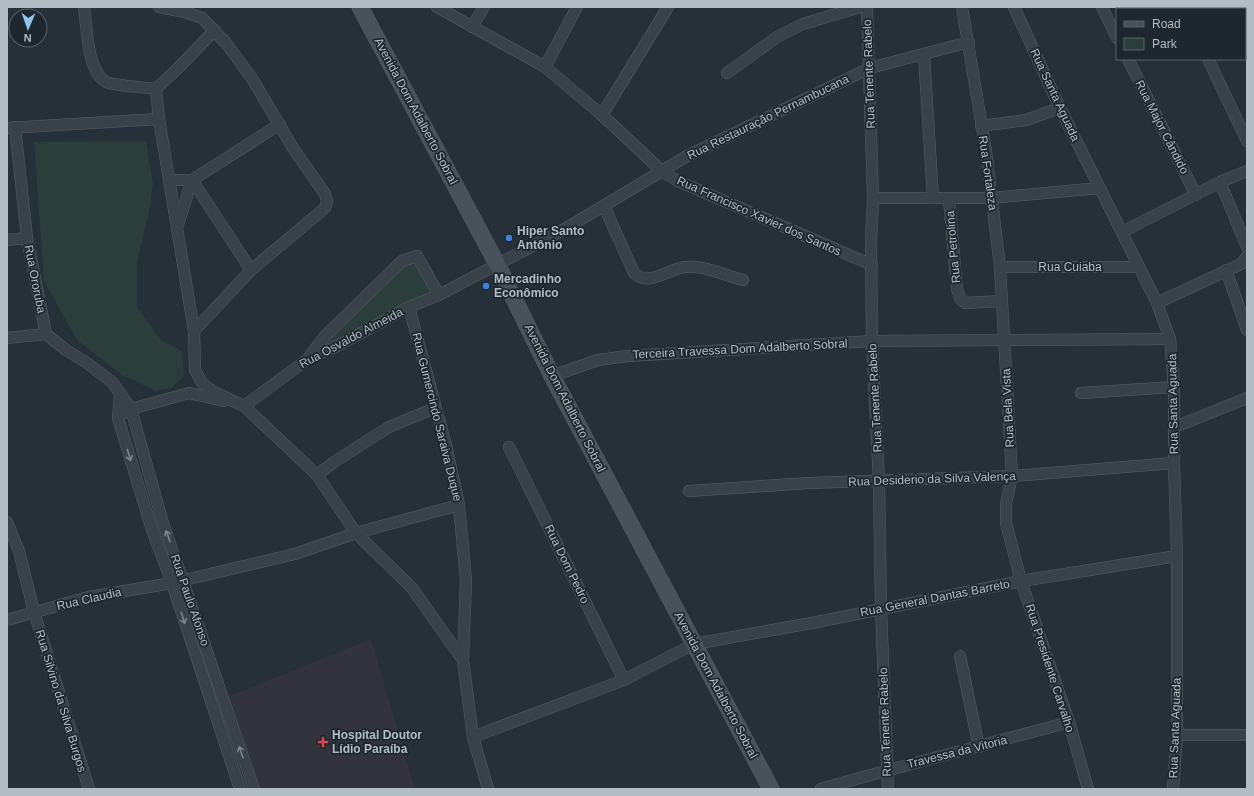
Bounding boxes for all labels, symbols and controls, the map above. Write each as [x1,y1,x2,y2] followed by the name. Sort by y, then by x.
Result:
[8,8,48,48] north arrow
[1116,8,1246,60] legend
[1152,17,1181,31] text: Road
[860,19,878,129] street label: Rua Tenente Rabelo
[23,32,32,44] text: N
[371,35,461,187] street label: Avenida Dom Adalberto Sobral
[1152,37,1178,51] text: Park
[1027,46,1083,144] street label: Rua Santa Aguada
[685,72,851,162] street label: Rua Restauração Pernambucana
[1132,78,1192,177] street label: Rua Major Cândido
[976,135,1000,212] street label: Rua Fortaleza
[675,173,843,259] street label: Rua Francisco Xavier dos Santos
[943,210,963,284] street label: Rua Petrolina
[517,224,584,252] place label: Hiper Santo Antônio
[504,233,514,243] marker: Hiper Santo Antônio
[22,244,49,315] street label: Rua Ororuba
[1038,260,1102,274] street label: Rua Cuiaba
[494,272,561,300] place label: Mercadinho Econômico
[481,281,491,291] marker: Mercadinho Econômico
[297,305,406,371] street label: Rua Osvaldo Almeida
[522,322,608,474] street label: Avenida Dom Adalberto Sobral
[409,331,465,503] street label: Rua Gumercindo Saraiva Duque
[632,336,848,362] street label: Terceira Travessa Dom Adalberto Sobral
[865,343,885,453] street label: Rua Tenente Rabelo
[1165,353,1181,454] street label: Rua Santa Aguada
[999,368,1017,448] street label: Rua Bela Vista
[126,448,133,461] one-way arrow
[848,469,1016,489] street label: Rua Desiderio da Silva Valença
[542,522,592,606] street label: Rua Dom Pedro
[164,530,171,543] one-way arrow
[168,552,212,648] street label: Rua Paulo Afonso
[859,577,1011,619] street label: Rua General Dantas Barreto
[55,585,123,613] street label: Rua Claudia
[1023,602,1077,734] street label: Rua Presidente Carvalho
[671,609,761,761] street label: Avenida Dom Adalberto Sobral
[180,611,187,624] one-way arrow
[33,628,89,774] street label: Rua Silvino da Silva Burgos
[876,667,894,777] street label: Rua Tenente Rabelo
[1166,677,1184,779] street label: Rua Santa Aguada
[332,728,422,756] place label: Hospital Doutor Lídio Paraíba
[905,733,1009,771] street label: Travessa da Vitoria
[317,736,329,748] marker: Hospital Doutor Lídio Paraíba
[237,746,245,758] one-way arrow

